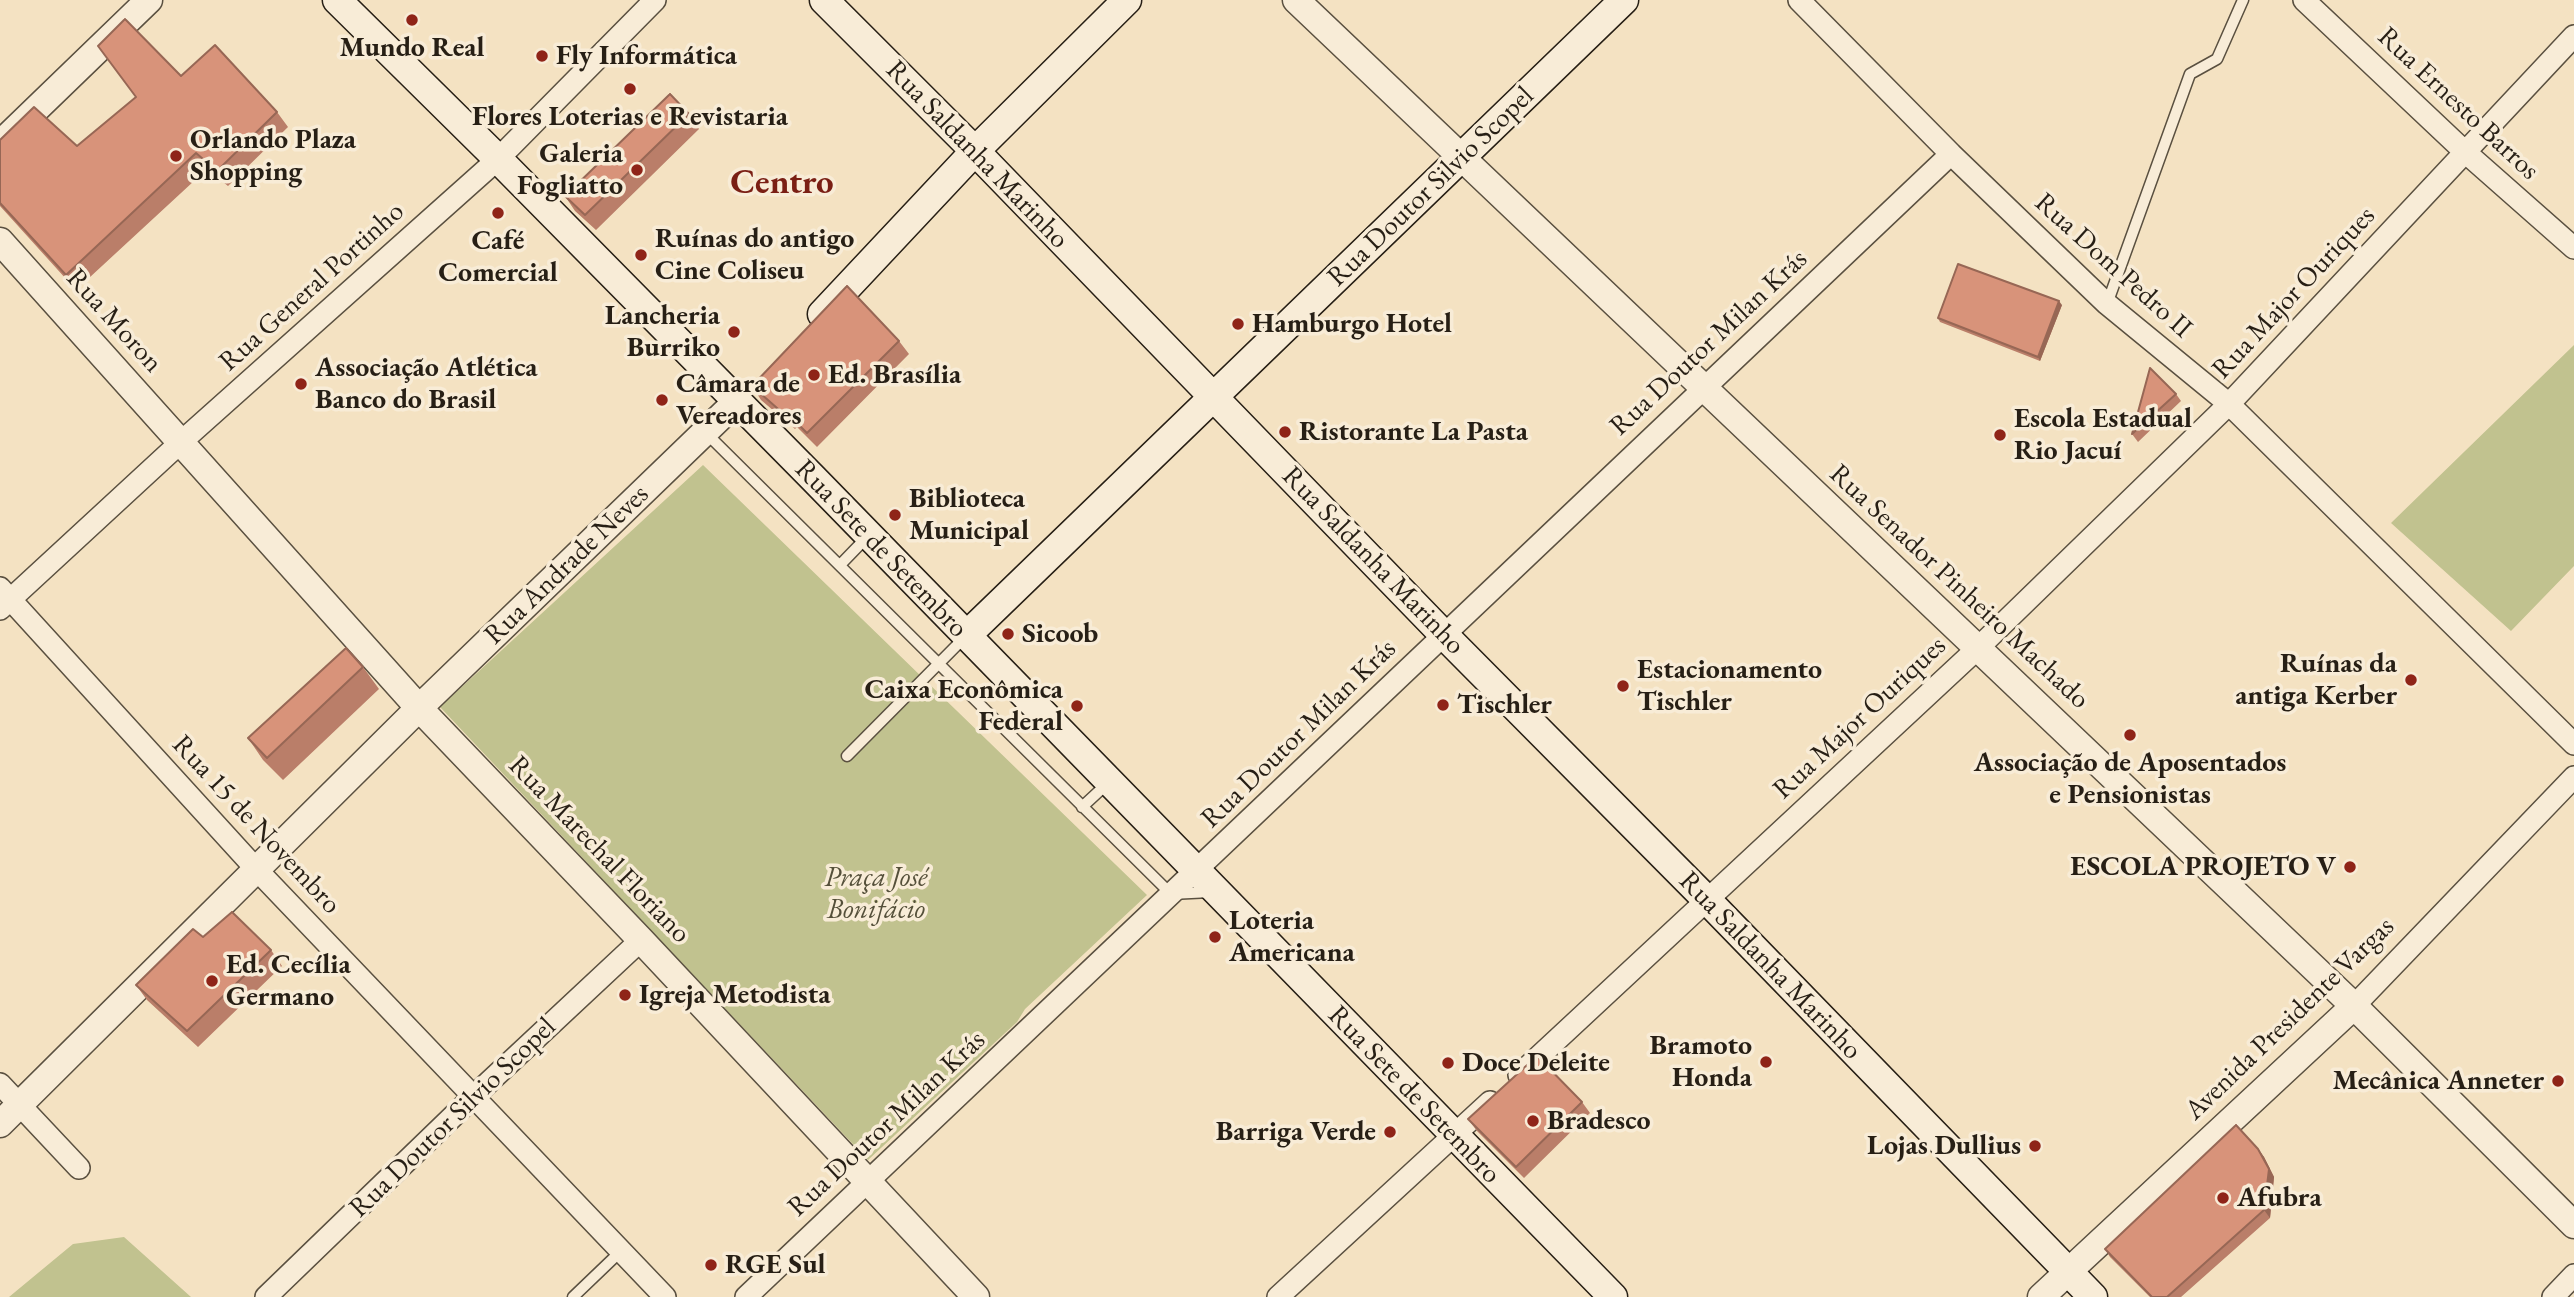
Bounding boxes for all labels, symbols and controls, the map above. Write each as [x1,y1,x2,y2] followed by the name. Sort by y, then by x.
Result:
[404,12,420,28] marker: Mundo Real
[2370,20,2546,188] street label: Rua Ernesto Barros
[339,31,485,65] place label: Mundo Real
[556,39,737,73] place label: Fly Informática
[534,48,550,64] marker: Fly Informática
[878,54,1076,256] street label: Rua Saldanha Marinho
[1321,80,1541,294] street label: Rua Doutor Silvio Scopel
[622,81,638,97] marker: Flores Loterias e Revistaria
[472,100,788,134] place label: Flores Loterias e Revistaria
[190,123,356,189] place label: Orlando Plaza Shopping
[517,137,623,203] place label: Galeria Fogliatto
[168,148,184,164] marker: Orlando Plaza Shopping
[629,162,645,178] marker: Galeria Fogliatto
[730,162,834,204] district label: Centro
[2027,186,2199,346] street label: Rua Dom Pedro II
[213,195,411,379] street label: Rua General Portinho
[2205,200,2383,386] street label: Rua Major Ouriques
[490,205,506,221] marker: Café Comercial
[655,222,854,288] place label: Ruínas do antigo Cine Coliseu
[438,224,558,290] place label: Café Comercial
[1603,243,1815,443] street label: Rua Doutor Milan Krás
[633,247,649,263] marker: Ruínas do antigo Cine Coliseu
[59,262,169,380] street label: Rua Moron
[605,299,720,365] place label: Lancheria Burriko
[1252,307,1452,341] place label: Hamburgo Hotel
[1230,316,1246,332] marker: Hamburgo Hotel
[726,324,742,340] marker: Lancheria Burriko
[315,351,537,417] place label: Associação Atlética Banco do Brasil
[828,358,961,392] place label: Ed. Brasília
[676,367,801,433] place label: Câmara de Vereadores
[806,367,822,383] marker: Ed. Brasília
[293,376,309,392] marker: Associação Atlética Banco do Brasil
[654,392,670,408] marker: Câmara de Vereadores
[2014,402,2192,468] place label: Escola Estadual Rio Jacuí
[1299,415,1528,449] place label: Ristorante La Pasta
[1277,424,1293,440] marker: Ristorante La Pasta
[1992,427,2008,443] marker: Escola Estadual Rio Jacuí
[787,453,975,645] street label: Rua Sete de Setembro
[1822,458,2096,716] street label: Rua Senador Pinheiro Machado
[1274,460,1472,662] street label: Rua Saldanha Marinho
[478,478,656,652] street label: Rua Andrade Neves
[909,482,1029,548] place label: Biblioteca Municipal
[887,507,903,523] marker: Biblioteca Municipal
[1022,617,1098,651] place label: Sicoob
[1000,626,1016,642] marker: Sicoob
[1767,629,1953,807] street label: Rua Major Ouriques
[1195,632,1403,836] street label: Rua Doutor Milan Krás
[2235,647,2397,713] place label: Ruínas da antiga Kerber
[1637,653,1822,719] place label: Estacionamento Tischler
[2403,672,2419,688] marker: Ruínas da antiga Kerber
[864,673,1063,739] place label: Caixa Econômica Federal
[1615,678,1631,694] marker: Estacionamento Tischler
[1457,688,1552,722] place label: Tischler
[1435,697,1451,713] marker: Tischler
[1069,698,1085,714] marker: Caixa Econômica Federal
[2122,727,2138,743] marker: Associação de Aposentados e Pensionistas
[165,729,347,921] street label: Rua 15 de Novembro
[1974,746,2286,812] place label: Associação de Aposentados e Pensionistas
[501,749,697,951] street label: Rua Marechal Floriano
[2070,850,2336,884] place label: ESCOLA PROJETO V
[2342,859,2358,875] marker: ESCOLA PROJETO V
[824,861,928,927] park label: Praça José Bonifácio
[1671,865,1869,1067] street label: Rua Saldanha Marinho
[1229,904,1355,970] place label: Loteria Americana
[2178,910,2402,1128] street label: Avenida Presidente Vargas
[1207,929,1223,945] marker: Loteria Americana
[226,948,351,1014] place label: Ed. Cecília Germano
[204,973,220,989] marker: Ed. Cecília Germano
[639,978,830,1012] place label: Igreja Metodista
[617,987,633,1003] marker: Igreja Metodista
[1320,999,1508,1191] street label: Rua Sete de Setembro
[343,1011,563,1225] street label: Rua Doutor Silvio Scopel
[781,1024,993,1224] street label: Rua Doutor Milan Krás
[1650,1029,1752,1095] place label: Bramoto Honda
[1462,1046,1610,1080] place label: Doce Deleite
[1758,1054,1774,1070] marker: Bramoto Honda
[1440,1055,1456,1071] marker: Doce Deleite
[2333,1064,2544,1098] place label: Mecânica Anneter
[2550,1073,2566,1089] marker: Mecânica Anneter
[1547,1104,1651,1138] place label: Bradesco
[1525,1113,1541,1129] marker: Bradesco
[1216,1115,1376,1149] place label: Barriga Verde
[1382,1124,1398,1140] marker: Barriga Verde
[1867,1129,2021,1163] place label: Lojas Dullius
[2027,1138,2043,1154] marker: Lojas Dullius
[2237,1181,2322,1215] place label: Afubra
[2215,1190,2231,1206] marker: Afubra
[725,1248,826,1282] place label: RGE Sul
[703,1257,719,1273] marker: RGE Sul

